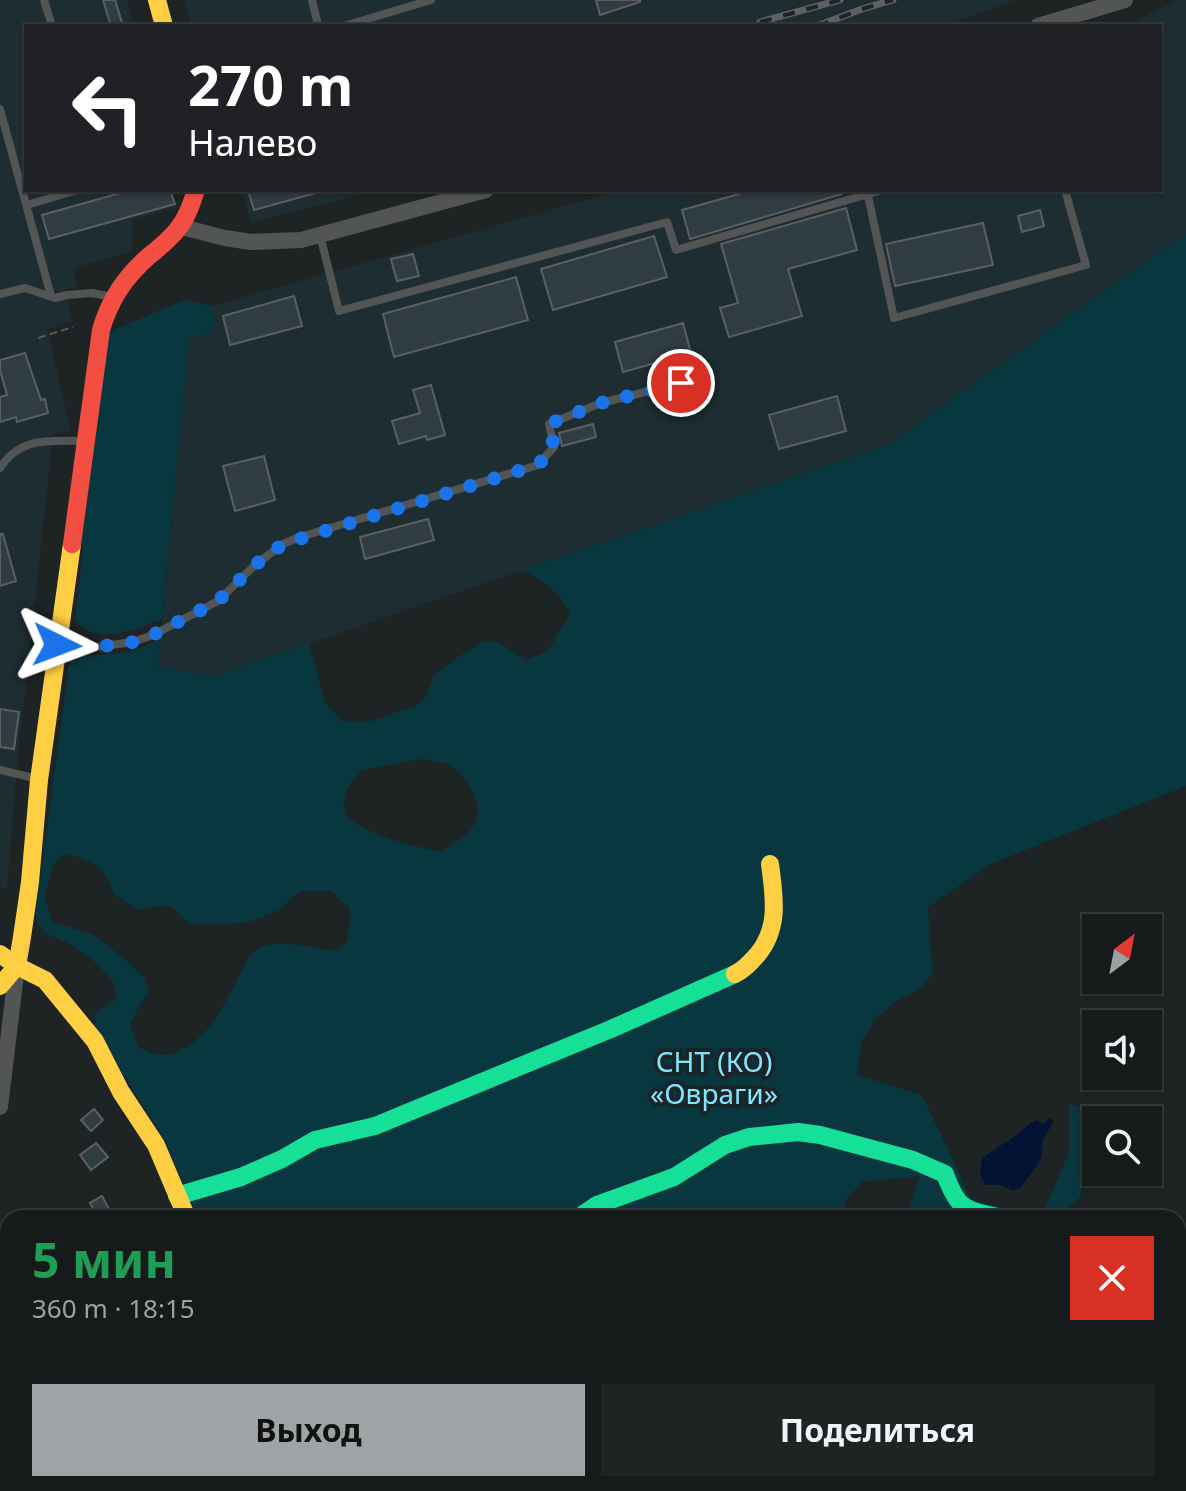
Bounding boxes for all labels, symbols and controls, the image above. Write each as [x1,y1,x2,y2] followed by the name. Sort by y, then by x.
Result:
[188,46,353,122] text: 270 m
[56,56,160,160] icon: left
[188,118,317,167] text: Налево
[647,349,715,417] pin
[659,361,703,405] icon: arrive
[15,603,99,687] position arrow
[1082,914,1162,994] north arrow
[1082,914,1162,1186] map controls
[1082,1010,1162,1090] button: sound
[650,1042,778,1112] park label: СНТ (КО) «Овраги»
[1082,1106,1162,1186] button: search
[32,1227,176,1292] text: 5 мин
[1070,1236,1154,1320] button: close
[32,1290,195,1326] text: 360 m · 18:15
[32,1384,585,1476] button: Выход
[601,1384,1154,1476] button: Поделиться

